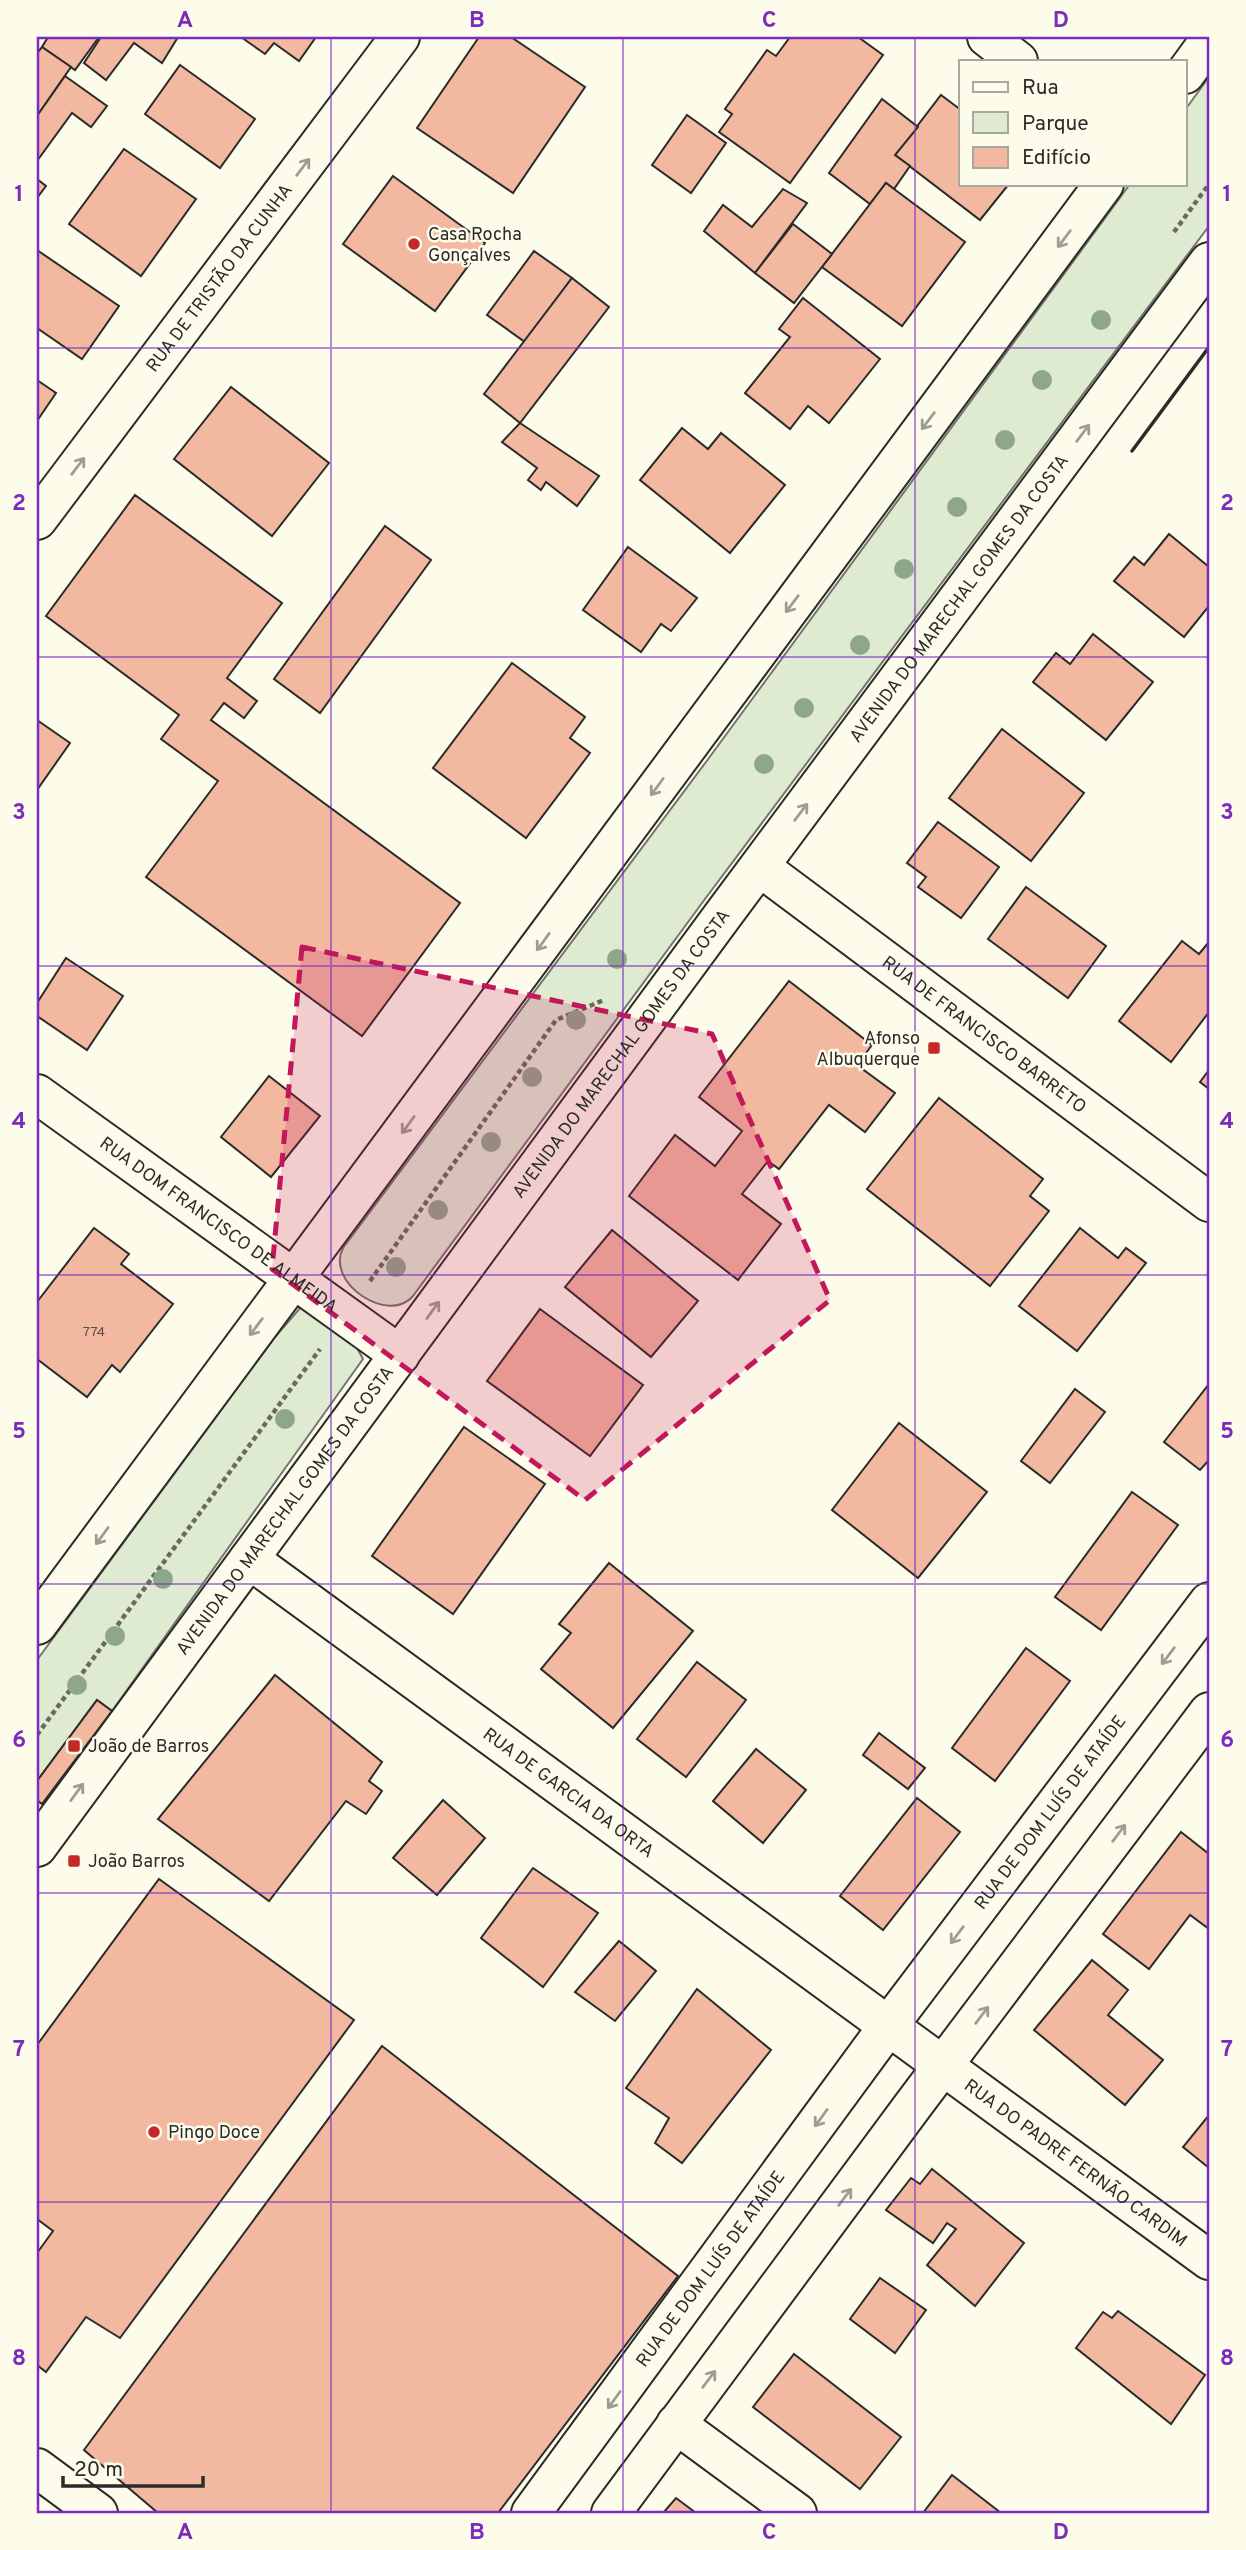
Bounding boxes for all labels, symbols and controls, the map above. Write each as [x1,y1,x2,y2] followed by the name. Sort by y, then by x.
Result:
[177,7,193,36] text: A
[469,7,485,36] text: B
[762,7,776,36] text: C
[1053,7,1069,36] text: D
[959,60,1186,186] legend
[1022,75,1059,102] text: Rua
[1022,111,1089,138] text: Parque
[1022,145,1091,172] text: Edifício
[295,157,310,176] one-way arrow
[142,180,299,377] street label: RUA DE TRISTÃO DA CUNHA
[14,181,24,210] text: 1
[1222,181,1232,210] text: 1
[428,224,522,268] place label: Casa Rocha Gonçalves
[1056,229,1071,248] one-way arrow
[406,236,422,252] marker: Casa Rocha Gonçalves
[921,412,936,431] one-way arrow
[1075,424,1090,443] one-way arrow
[845,451,1075,748] street label: AVENIDA DO MARECHAL GOMES DA COSTA
[70,457,85,476] one-way arrow
[12,490,26,519] text: 2
[1220,490,1234,519] text: 2
[785,594,799,613] one-way arrow
[650,777,664,796] one-way arrow
[12,799,26,828] text: 3
[1220,799,1234,828] text: 3
[793,803,808,822] one-way arrow
[508,906,736,1204] street label: AVENIDA DO MARECHAL GOMES DA COSTA
[535,932,550,951] one-way arrow
[877,952,1090,1119] street label: RUA DE FRANCISCO BARRETO
[816,1028,920,1072] place label: Afonso Albuquerque
[926,1040,942,1056] marker: Afonso Albuquerque
[12,1108,26,1137] text: 4
[1220,1108,1234,1137] text: 4
[400,1115,415,1134] one-way arrow
[94,1133,342,1319] street label: RUA DOM FRANCISCO DE ALMEIDA
[426,1301,441,1319] one-way arrow
[249,1317,264,1335] one-way arrow
[83,1324,105,1341] house number: 774
[172,1362,400,1660] street label: AVENIDA DO MARECHAL GOMES DA COSTA
[12,1418,26,1447] text: 5
[1220,1418,1234,1447] text: 5
[94,1527,109,1545] one-way arrow
[1161,1647,1176,1666] one-way arrow
[970,1711,1132,1915] street label: RUA DE DOM LUÍS DE ATAÍDE
[478,1724,658,1864] street label: RUA DE GARCIA DA ORTA
[12,1727,26,1756] text: 6
[1220,1727,1234,1756] text: 6
[88,1736,209,1759] place label: João de Barros
[66,1738,82,1754] marker: João de Barros
[70,1783,84,1802] one-way arrow
[1111,1824,1126,1843] one-way arrow
[88,1851,185,1874] place label: João Barros
[66,1853,82,1869] marker: João Barros
[949,1926,964,1944] one-way arrow
[975,2006,989,2025] one-way arrow
[13,2036,25,2065] text: 7
[1221,2036,1233,2065] text: 7
[959,2075,1191,2253] street label: RUA DO PADRE FERNÃO CARDIM
[814,2108,828,2127] one-way arrow
[168,2122,260,2145] place label: Pingo Doce
[146,2124,162,2140] marker: Pingo Doce
[632,2167,791,2372] street label: RUA DE DOM LUÍS DE ATAÍDE
[838,2188,852,2207] one-way arrow
[12,2345,26,2374] text: 8
[1220,2345,1234,2374] text: 8
[702,2371,717,2389] one-way arrow
[607,2390,621,2409] one-way arrow
[63,2445,203,2489] scale bar
[74,2457,123,2484] text: 20 m
[177,2519,193,2548] text: A
[469,2519,485,2548] text: B
[762,2519,776,2548] text: C
[1053,2519,1069,2548] text: D

